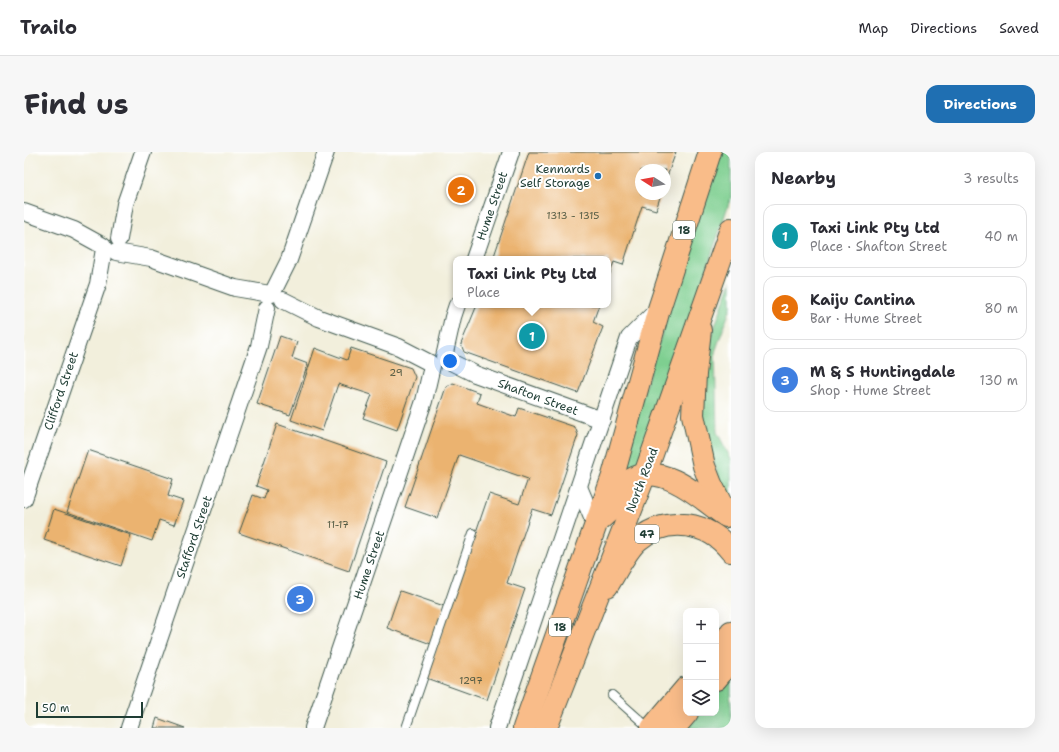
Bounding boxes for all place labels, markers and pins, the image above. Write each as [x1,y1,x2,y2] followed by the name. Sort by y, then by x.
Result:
[520,161,590,191] place label: Kennards Self Storage
[593,171,603,181] marker: Kennards Self Storage
[448,175,474,205] pin: 2
[519,321,545,351] pin: 1
[287,584,313,614] pin: 3

